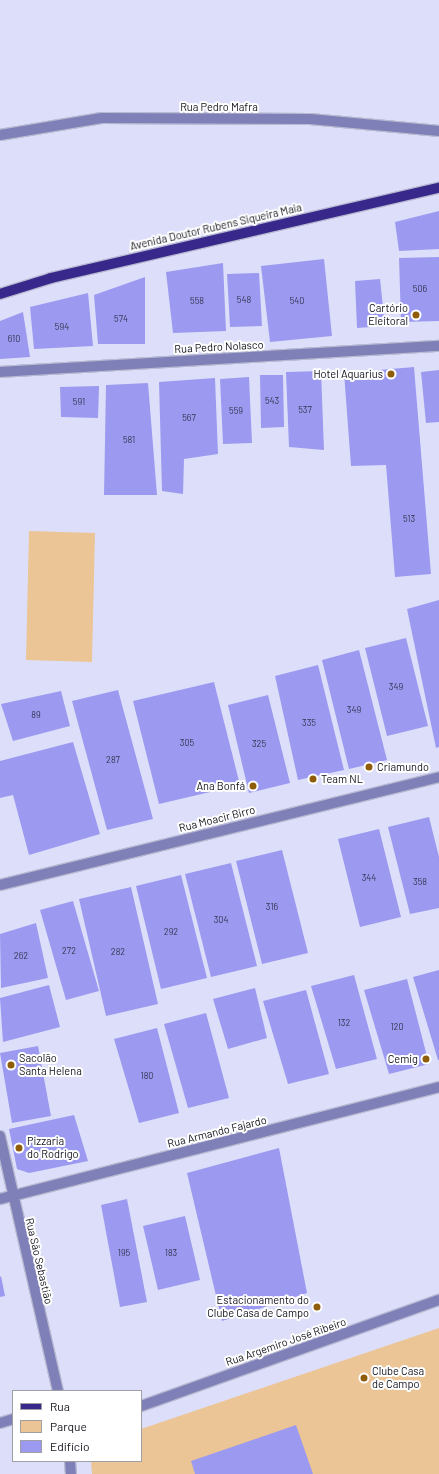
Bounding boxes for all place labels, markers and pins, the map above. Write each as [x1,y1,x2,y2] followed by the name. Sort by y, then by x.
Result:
[368,302,408,328] place label: Cartório Eleitoral
[411,310,421,320] marker: Cartório Eleitoral
[313,367,383,381] place label: Hotel Aquarius
[386,369,396,379] marker: Hotel Aquarius
[377,760,429,774] place label: Criamundo
[364,762,374,772] marker: Criamundo
[321,772,363,786] place label: Team NL
[308,774,318,784] marker: Team NL
[196,779,245,793] place label: Ana Bonfá
[248,781,258,791] marker: Ana Bonfá
[19,1052,82,1078] place label: Sacolão Santa Helena
[388,1052,418,1066] place label: Cemig
[421,1054,431,1064] marker: Cemig
[6,1060,16,1070] marker: Sacolão Santa Helena
[27,1135,79,1161] place label: Pizzaria do Rodrigo
[14,1143,24,1153] marker: Pizzaria do Rodrigo
[207,1294,309,1320] place label: Estacionamento do Clube Casa de Campo
[312,1302,322,1312] marker: Estacionamento do Clube Casa de Campo
[372,1365,424,1391] place label: Clube Casa de Campo
[359,1373,369,1383] marker: Clube Casa de Campo

